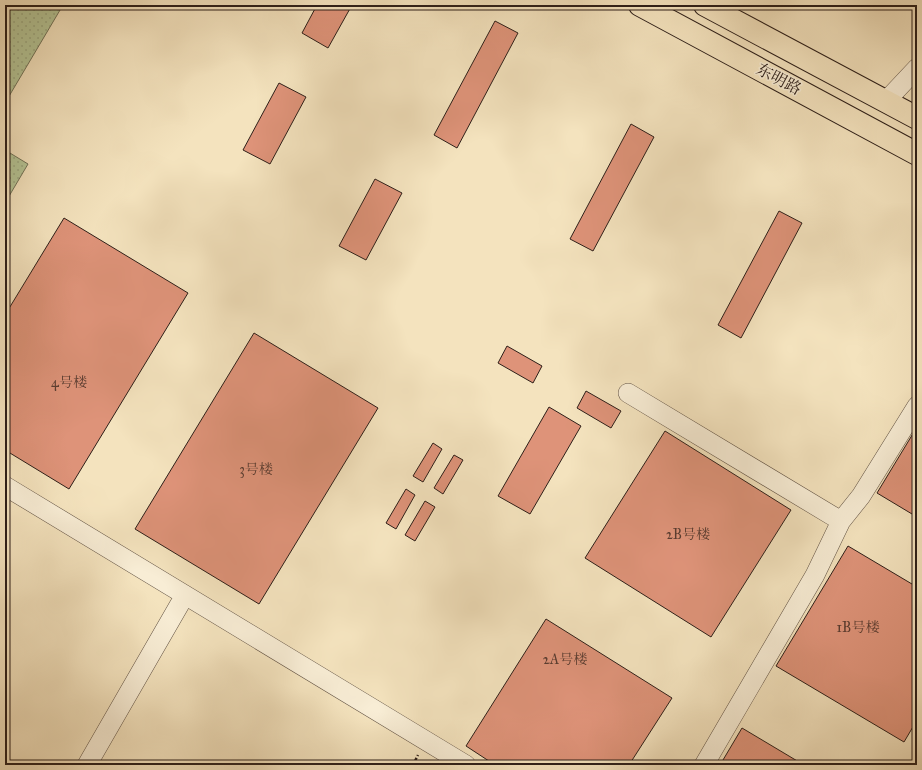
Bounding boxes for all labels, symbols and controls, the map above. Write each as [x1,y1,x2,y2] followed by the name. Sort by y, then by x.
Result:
[753,59,805,99] street label: 东明路
[51,374,87,391] house number: 4号楼
[239,461,273,478] house number: 3号楼
[666,526,710,543] house number: 2B号楼
[837,619,879,636] house number: 1B号楼
[543,651,587,668] house number: 2A号楼

